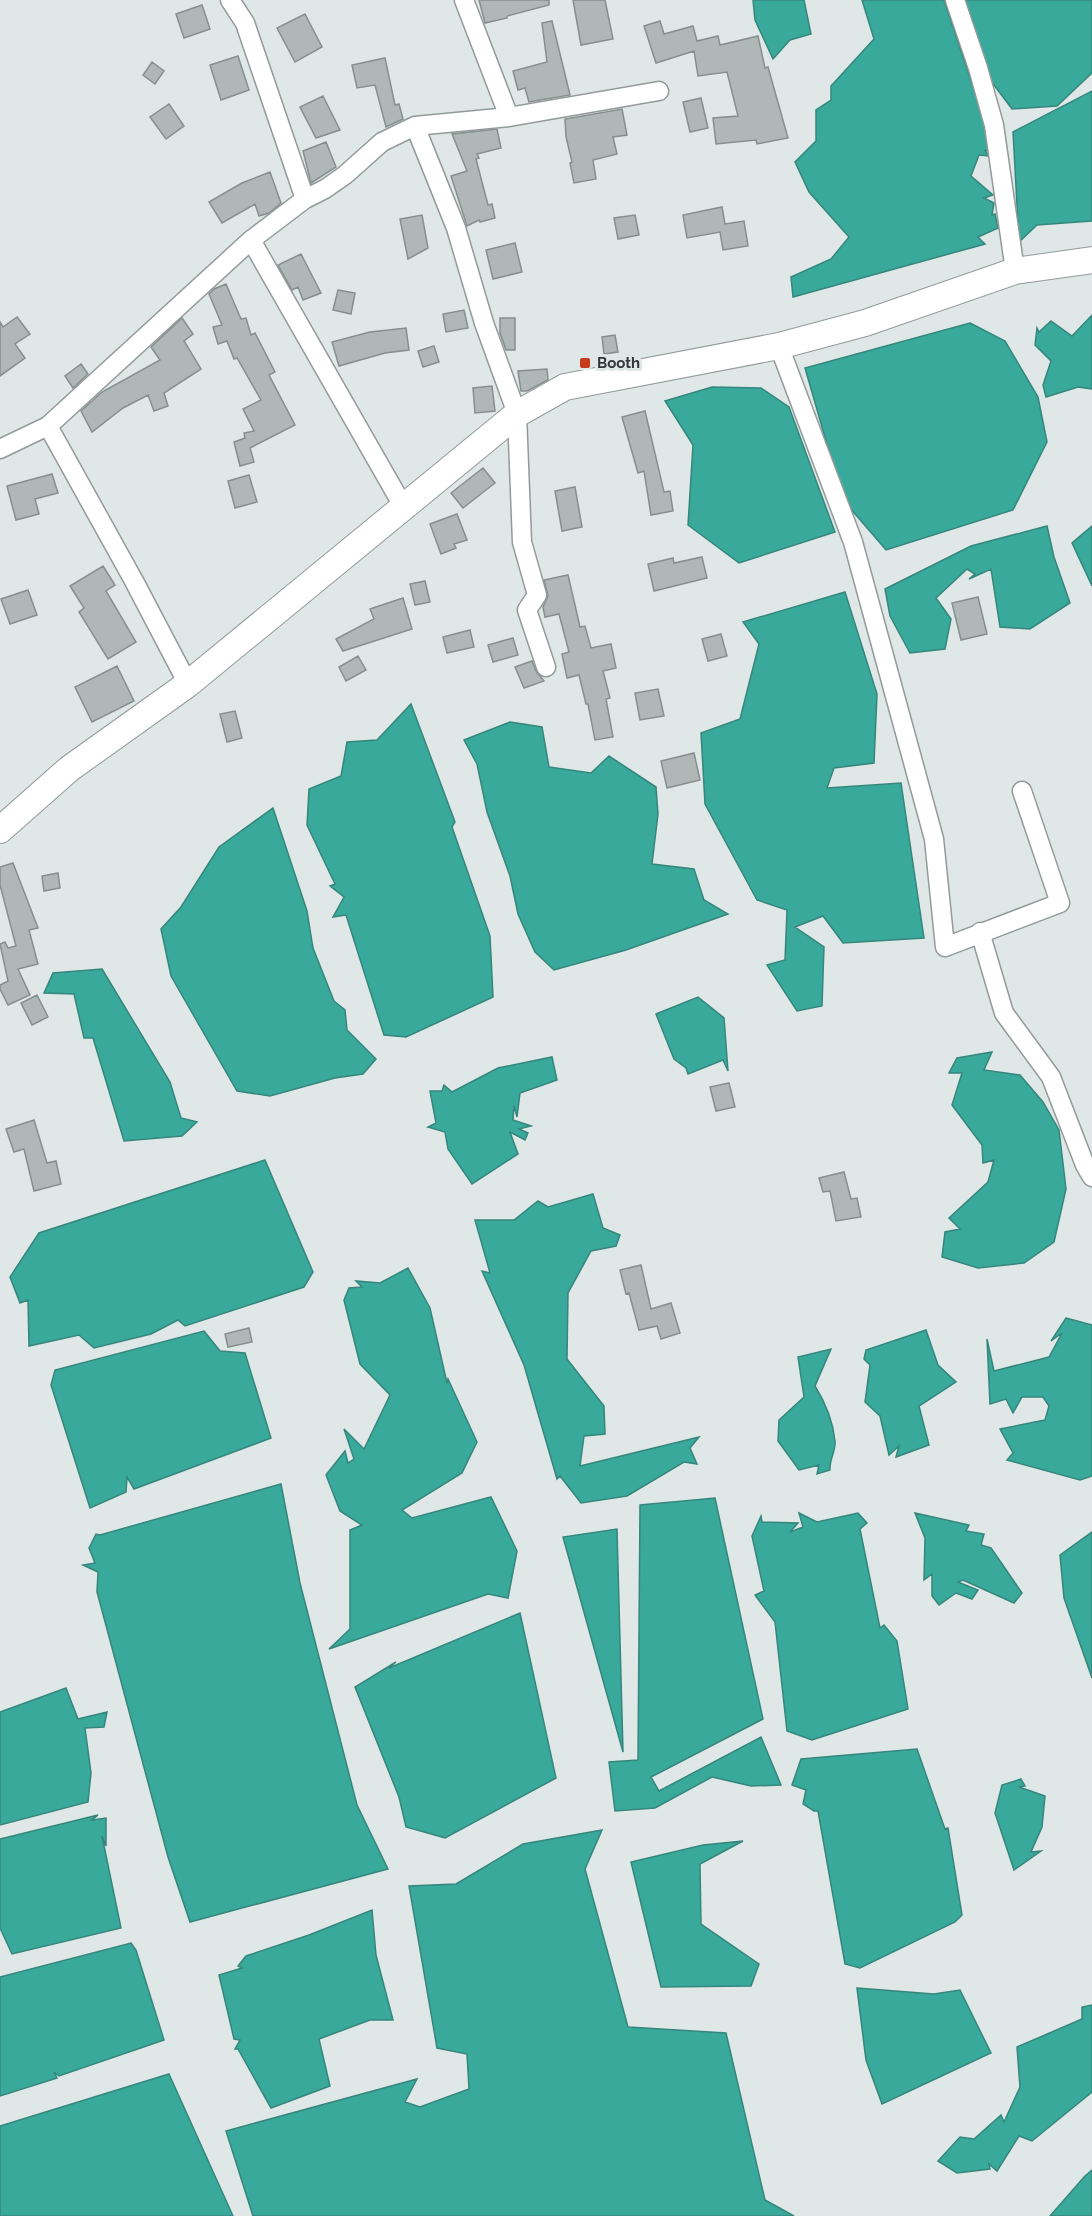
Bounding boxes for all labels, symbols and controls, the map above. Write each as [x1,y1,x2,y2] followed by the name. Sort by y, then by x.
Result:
[597,354,640,372] place label: Booth
[578,356,592,370] marker: Booth

